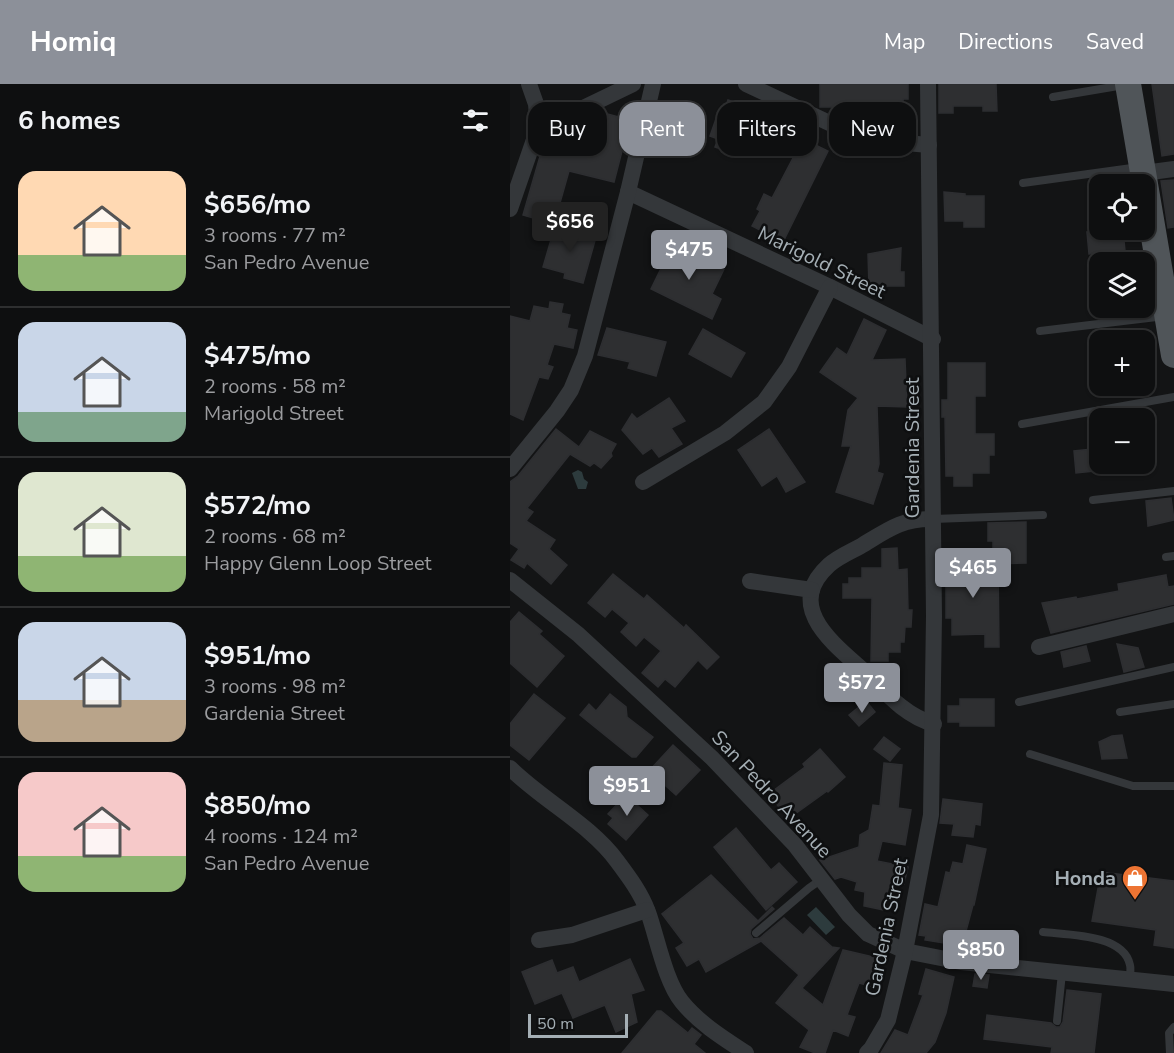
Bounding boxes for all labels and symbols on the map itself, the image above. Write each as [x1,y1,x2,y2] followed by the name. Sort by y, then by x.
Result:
[534,202,606,253] pin: $656
[753,220,891,306] street label: Marigold Street
[653,230,725,281] pin: $475
[899,377,926,518] street label: Gardenia Street
[937,548,1009,599] pin: $465
[826,663,898,714] pin: $572
[705,725,838,864] street label: San Pedro Avenue
[591,766,663,817] pin: $951
[859,854,915,999] street label: Gardenia Street
[1120,863,1150,901] shop icon: Honda
[1054,865,1116,892] place label: Honda
[945,930,1017,981] pin: $850
[528,1011,628,1038] scale bar

